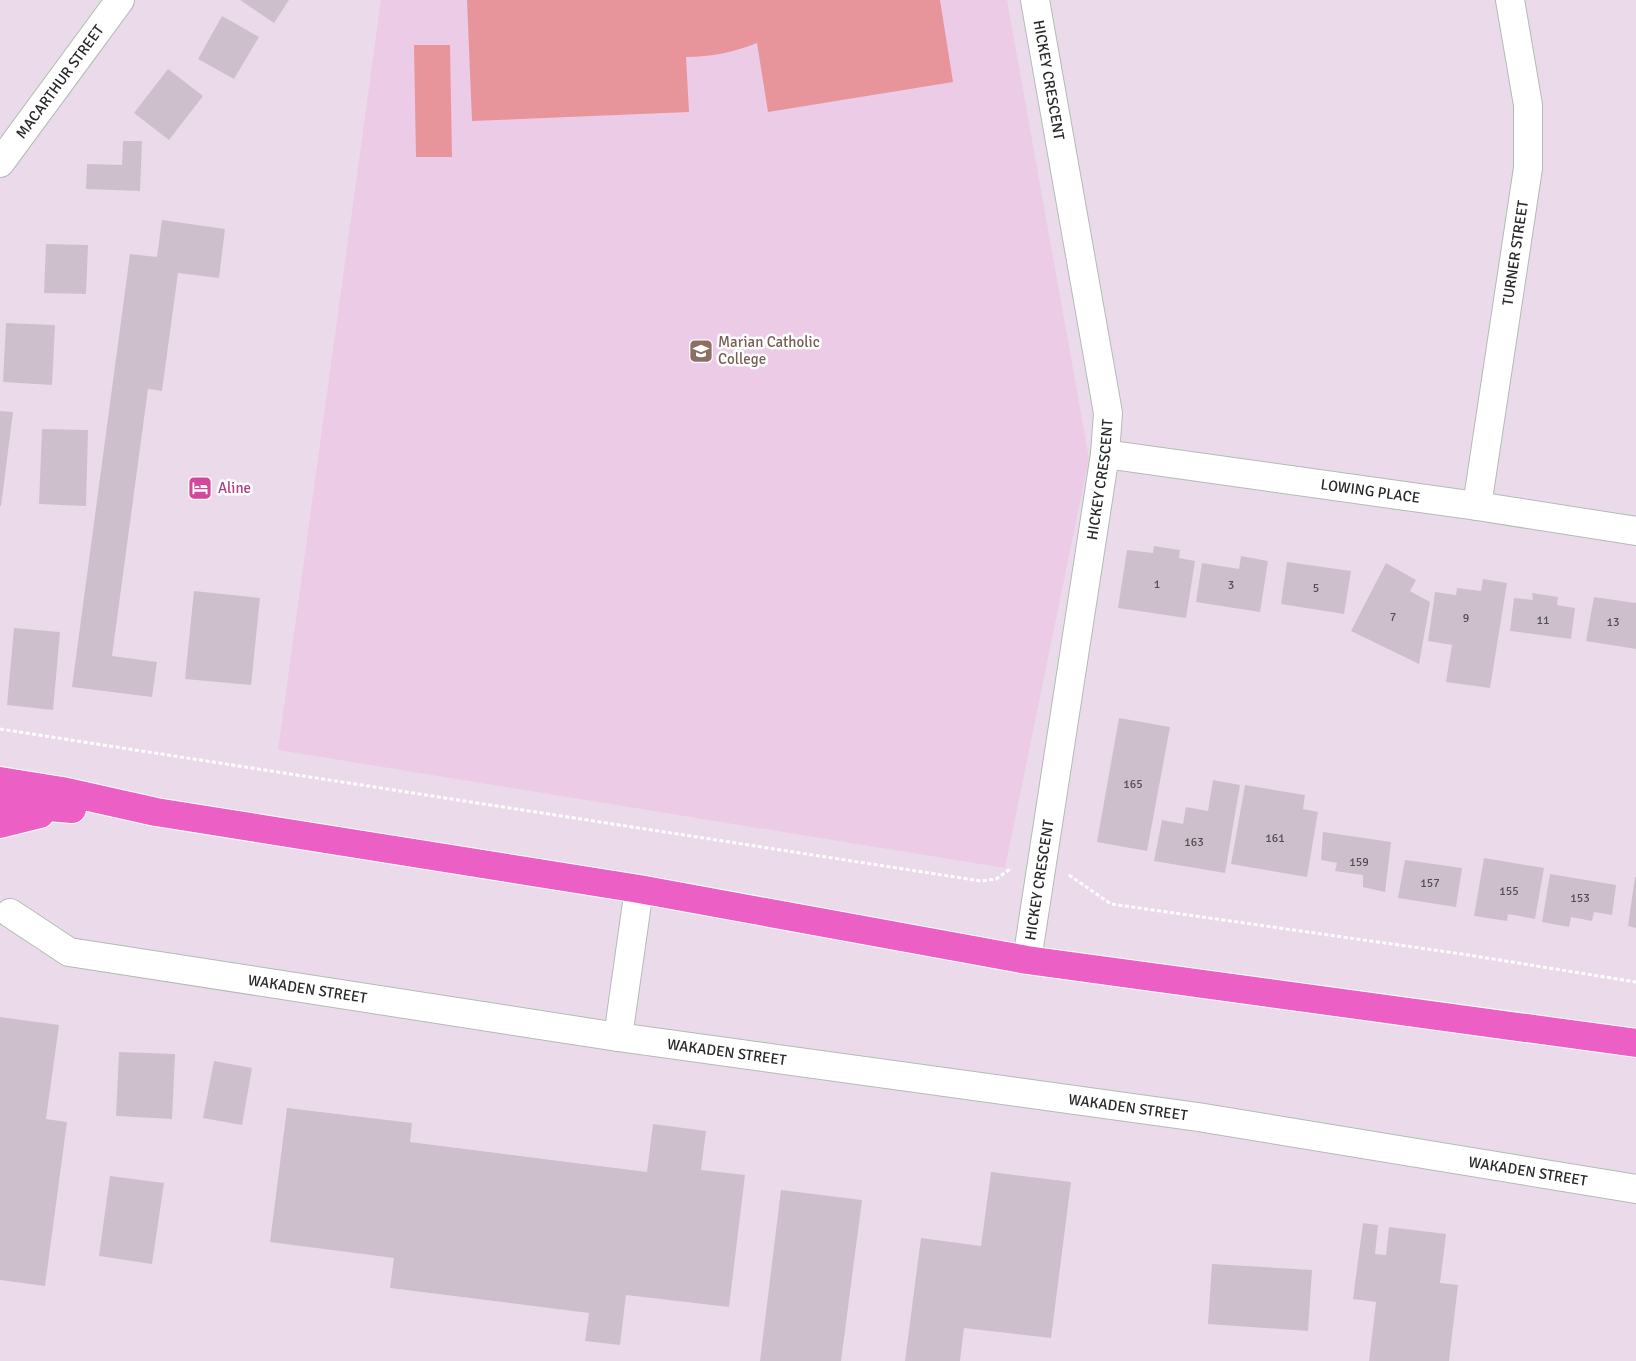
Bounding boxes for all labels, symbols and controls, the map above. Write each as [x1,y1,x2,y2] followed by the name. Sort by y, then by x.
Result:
[1030,18,1069,142] street label: HICKEY CRESCENT
[12,21,108,142] street label: MACARTHUR STREET
[1498,198,1532,307] street label: TURNER STREET
[718,333,820,368] place label: Marian Catholic College
[688,338,714,364] school or university icon: Marian Catholic College
[1083,418,1117,541] street label: HICKEY CRESCENT
[187,475,213,501] hotel icon: Aline
[1319,475,1421,507] street label: LOWING PLACE
[218,479,251,497] place label: Aline
[1154,577,1160,592] house number: 1
[1228,578,1234,593] house number: 3
[1313,581,1319,596] house number: 5
[1390,610,1396,625] house number: 7
[1463,611,1469,626] house number: 9
[1537,613,1549,628] house number: 11
[1607,615,1619,630] house number: 13
[1123,777,1143,792] house number: 165
[1021,818,1058,942] street label: HICKEY CRESCENT
[1265,831,1285,846] house number: 161
[1184,835,1204,850] house number: 163
[1349,855,1369,870] house number: 159
[1420,876,1440,891] house number: 157
[1499,884,1519,899] house number: 155
[1570,891,1590,906] house number: 153
[247,971,369,1007] street label: WAKADEN STREET
[666,1035,788,1069] street label: WAKADEN STREET
[1067,1090,1189,1125] street label: WAKADEN STREET
[1467,1153,1589,1190] street label: WAKADEN STREET

